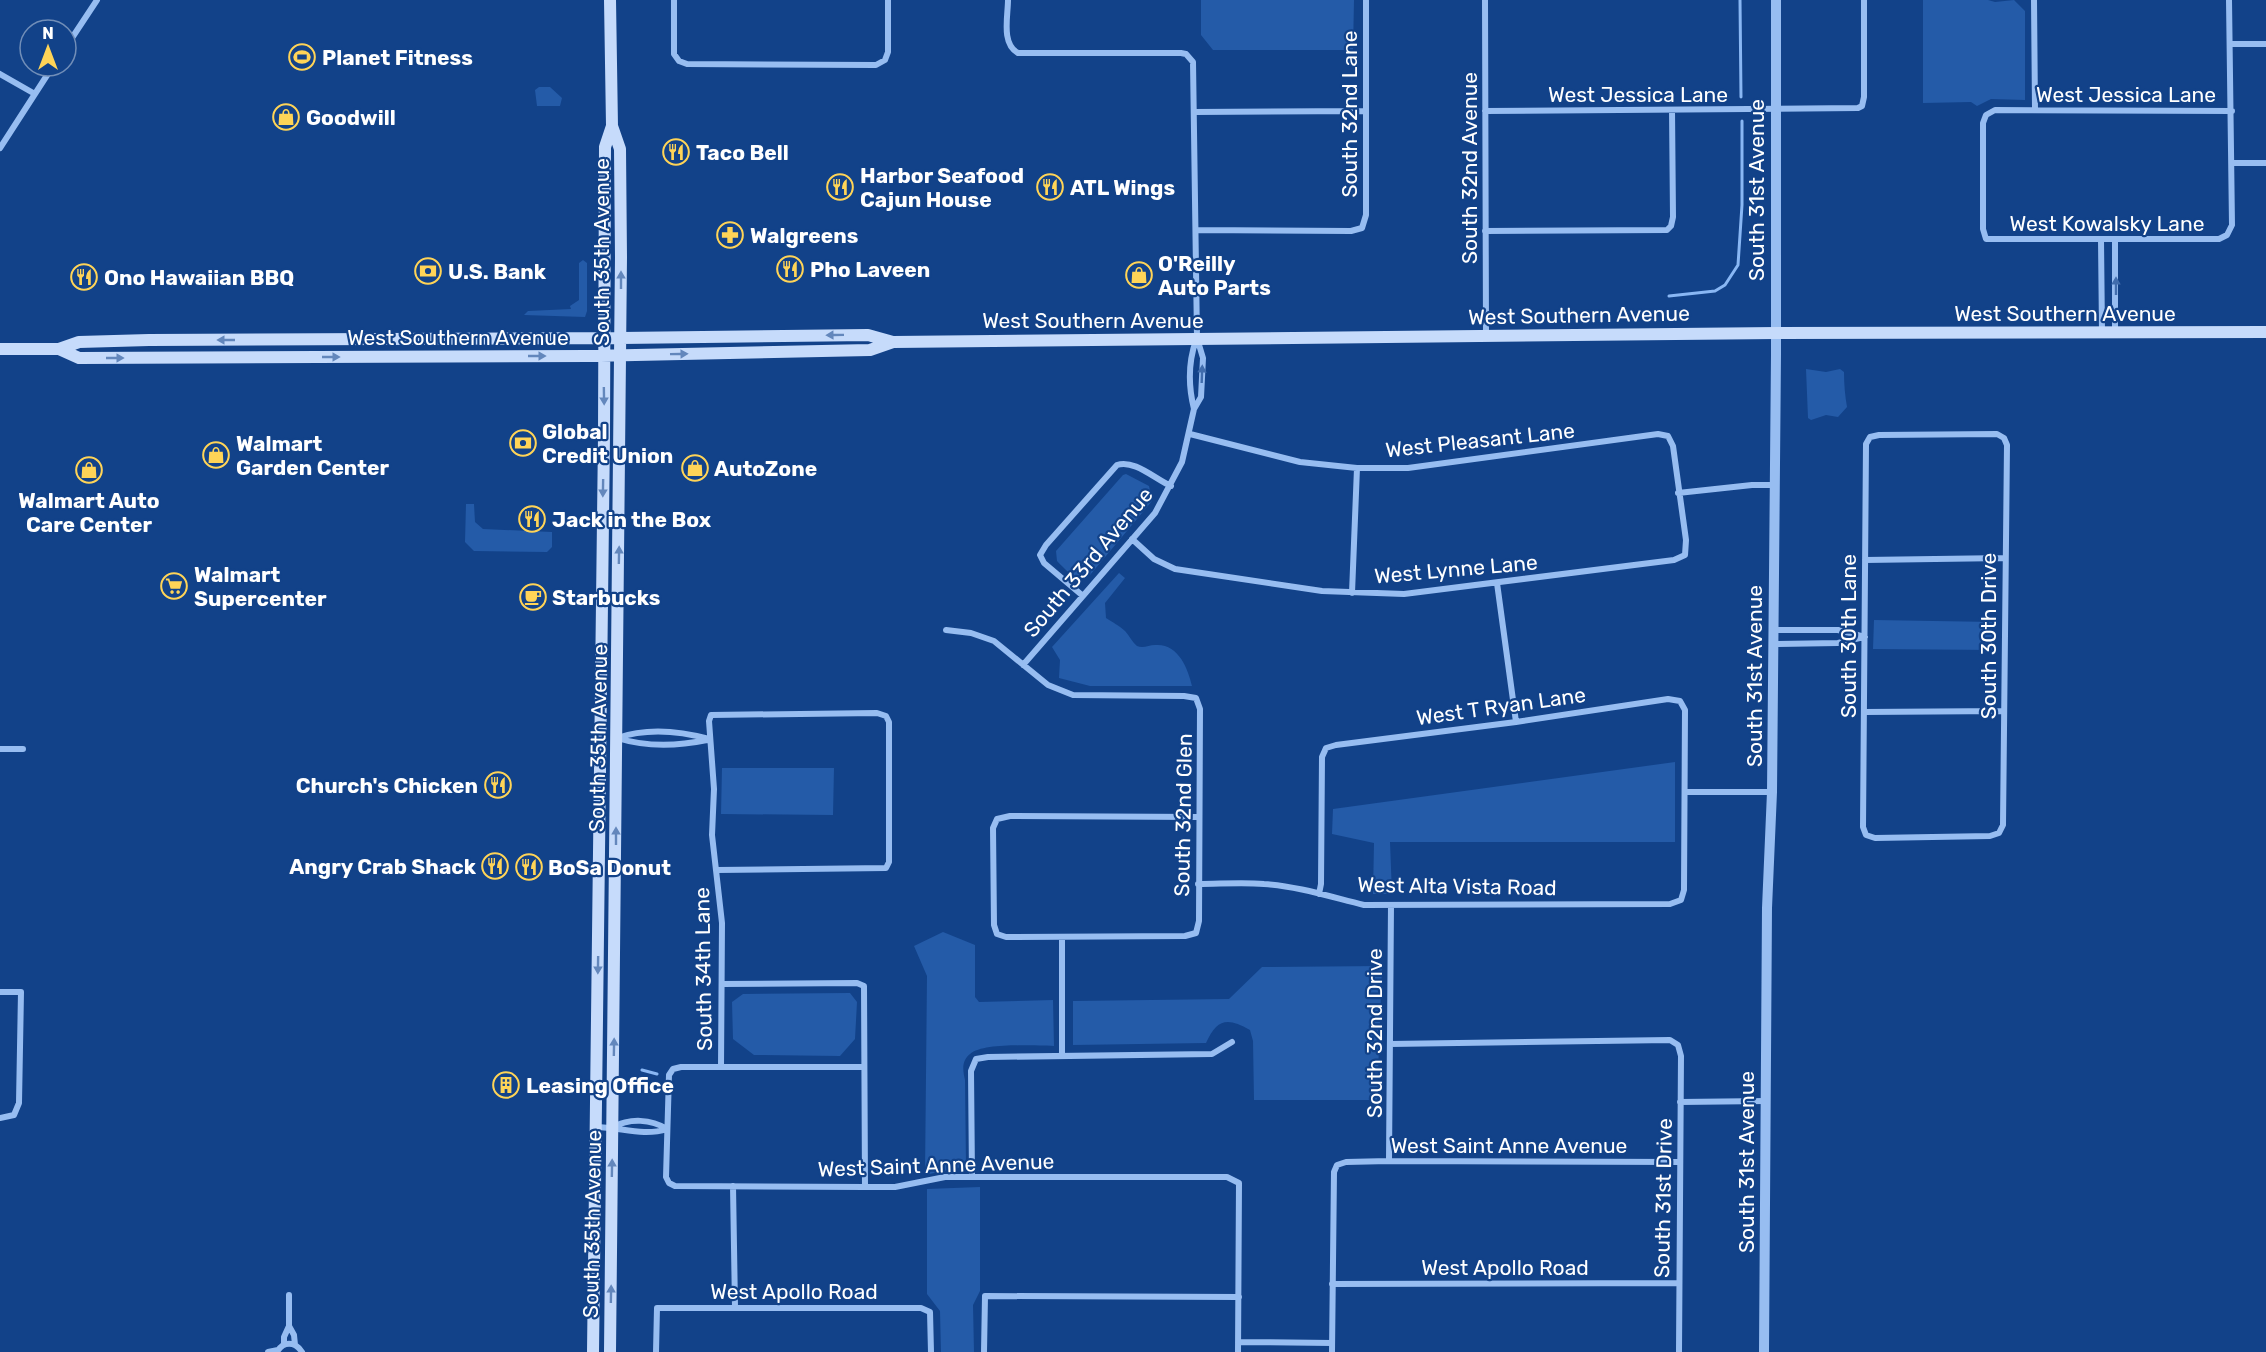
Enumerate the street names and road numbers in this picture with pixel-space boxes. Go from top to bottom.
street label: South 32nd Lane [1337,30,1362,198]
street label: South 32nd Avenue [1457,72,1482,264]
street label: West Jessica Lane [1548,82,1728,107]
street label: West Jessica Lane [2036,82,2216,107]
street label: South 31st Avenue [1744,99,1769,281]
street label: South 35th Avenue [589,158,614,346]
street label: West Kowalsky Lane [2010,211,2204,236]
street label: West Southern Avenue [1468,301,1690,329]
street label: West Southern Avenue [1954,301,2176,326]
street label: West Southern Avenue [982,308,1204,333]
street label: West Southern Avenue [347,325,569,350]
street label: West Pleasant Lane [1384,418,1576,462]
street label: South 33rd Avenue [1018,482,1158,642]
street label: West Lynne Lane [1373,549,1539,589]
street label: South 30th Drive [1976,553,2001,719]
street label: South 30th Lane [1836,554,1861,718]
street label: South 31st Avenue [1742,585,1767,767]
street label: South 35th Avenue [584,644,612,832]
street label: West T Ryan Lane [1415,682,1587,730]
street label: South 32nd Glen [1169,733,1197,897]
street label: West Alta Vista Road [1357,872,1557,900]
street label: South 34th Lane [689,887,717,1051]
street label: South 32nd Drive [1362,948,1387,1118]
street label: South 31st Avenue [1734,1071,1759,1253]
street label: South 31st Drive [1649,1118,1677,1278]
street label: South 35th Avenue [578,1130,606,1318]
street label: West Saint Anne Avenue [1391,1133,1627,1158]
street label: West Saint Anne Avenue [817,1148,1055,1182]
street label: West Apollo Road [1421,1255,1589,1280]
street label: West Apollo Road [710,1279,878,1304]

